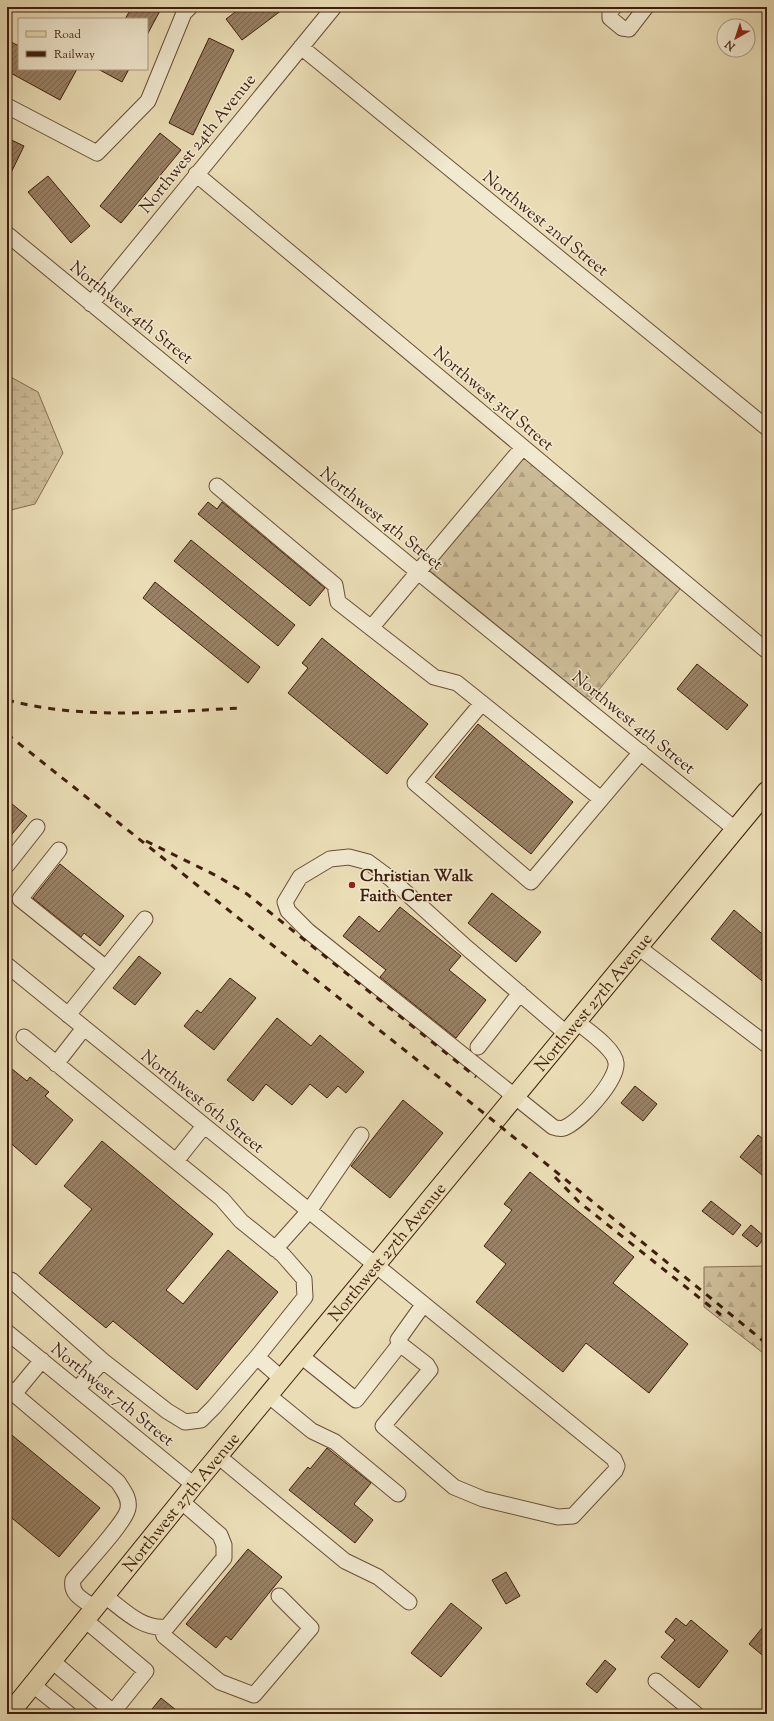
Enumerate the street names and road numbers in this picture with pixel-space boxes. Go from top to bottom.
street label: Northwest 24th Avenue [135,69,263,219]
street label: Northwest 2nd Street [477,166,613,283]
street label: Northwest 4th Street [64,256,198,371]
street label: Northwest 3rd Street [427,342,558,457]
street label: Northwest 4th Street [314,462,448,577]
street label: Northwest 4th Street [566,666,700,781]
street label: Northwest 27th Avenue [530,928,659,1078]
street label: Northwest 6th Street [135,1045,269,1160]
street label: Northwest 27th Avenue [324,1178,453,1328]
street label: Northwest 7th Street [45,1338,179,1453]
street label: Northwest 27th Avenue [118,1428,247,1578]

